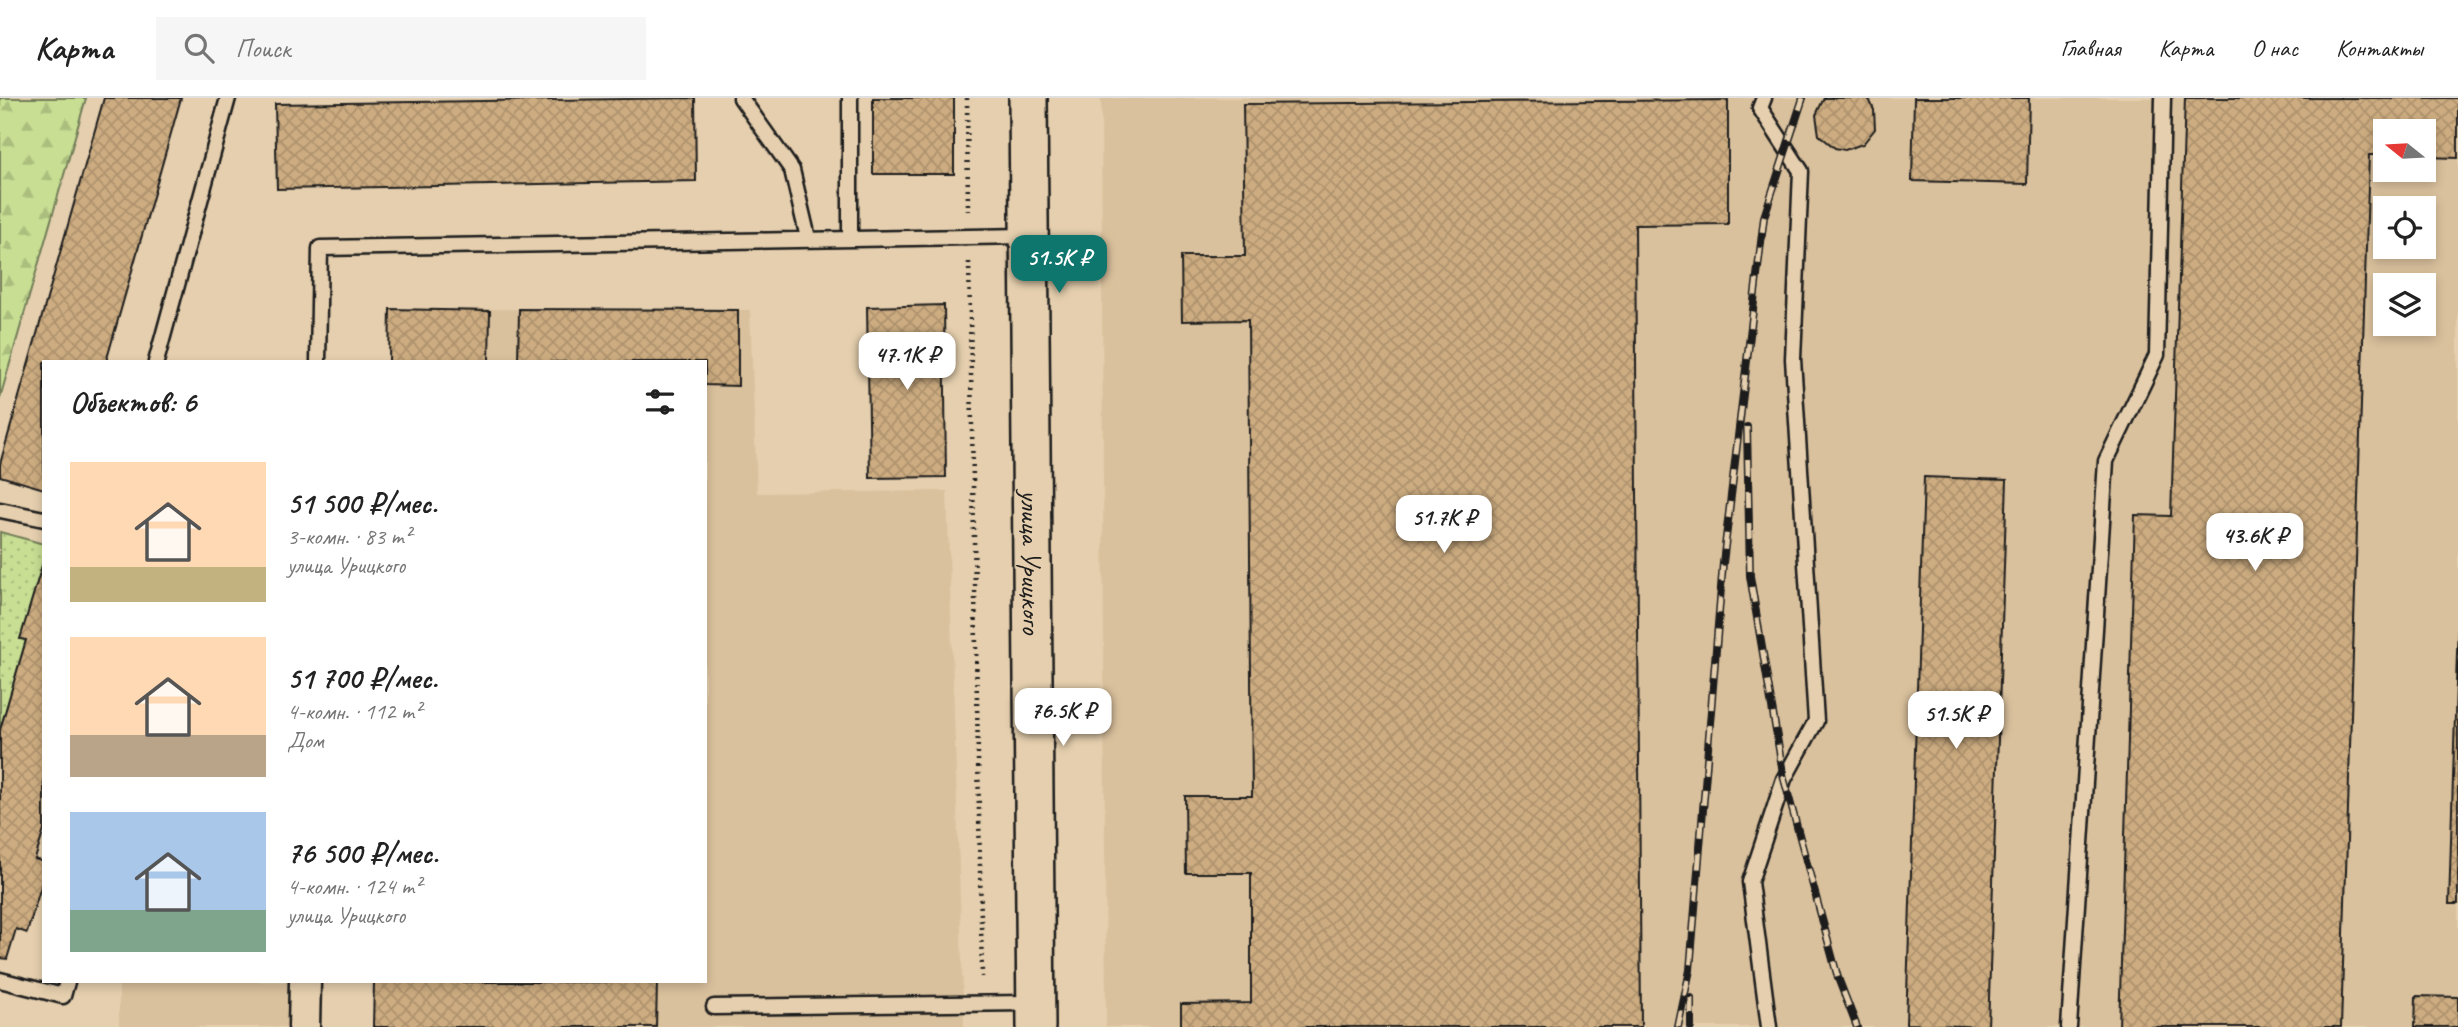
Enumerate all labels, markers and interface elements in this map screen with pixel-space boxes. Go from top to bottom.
search box [156,17,646,80]
text: Карта [35,27,114,69]
icon: search [180,29,218,67]
text: Поиск [236,32,290,65]
text: Главная [2060,33,2121,63]
text: Карта [2159,33,2213,63]
text: О нас [2251,33,2298,63]
text: Контакты [2336,33,2423,63]
north arrow [2373,119,2436,182]
map controls [2373,119,2436,336]
button: locate [2373,196,2436,259]
pin: 51.5K ₽ [994,236,1124,295]
text: 51.5K ₽ [1027,243,1091,272]
button: layers [2373,273,2436,336]
pin: 47.1K ₽ [842,332,972,392]
text: 47.1K ₽ [875,340,939,369]
text: Объектов: 6 [70,383,196,421]
icon: filters [641,383,679,421]
text: 51 500 ₽/мес. [287,484,437,522]
street label: улица Урицкого [1013,488,1050,636]
icon: home [126,490,210,574]
pin: 51.7K ₽ [1379,496,1509,555]
text: 51.7K ₽ [1412,503,1476,532]
pin: 43.6K ₽ [2190,514,2320,573]
text: 43.6K ₽ [2222,521,2288,550]
text: 3-комн. · 83 m² [287,522,411,551]
text: улица Урицкого [287,551,405,580]
text: 51 700 ₽/мес. [287,659,437,697]
icon: home [126,665,210,749]
pin: 76.5K ₽ [998,688,1128,748]
pin: 51.5K ₽ [1891,692,2021,751]
text: 76.5K ₽ [1031,696,1095,725]
text: 4-комн. · 112 m² [287,697,421,726]
text: 51.5K ₽ [1924,699,1988,728]
text: Дом [287,726,324,755]
text: 76 500 ₽/мес. [287,834,438,872]
icon: home [126,840,210,924]
text: 4-комн. · 124 m² [287,872,421,901]
text: улица Урицкого [287,901,405,930]

